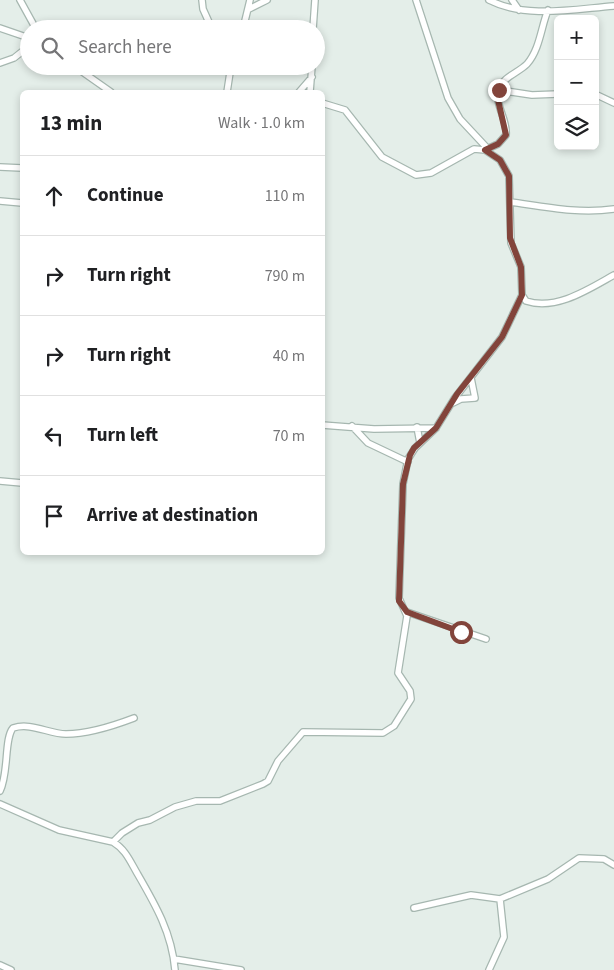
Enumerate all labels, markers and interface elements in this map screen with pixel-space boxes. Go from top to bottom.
map controls [554,15,599,150]
button: + [554,15,599,60]
search box [20,20,325,75]
icon: search [38,34,66,62]
text: Search here [78,34,172,61]
button: − [554,60,599,105]
route end [488,79,511,102]
button: layers [554,105,599,150]
text: 13 min [40,108,102,138]
text: Walk · 1.0 km [218,112,305,134]
icon: ahead [40,182,68,210]
text: Continue [87,182,164,209]
text: 110 m [265,185,305,207]
icon: right [40,262,68,290]
text: Turn right [87,262,171,289]
text: 790 m [265,265,305,287]
icon: right [40,342,68,370]
text: Turn right [87,342,171,369]
text: 40 m [273,345,305,367]
icon: left [40,422,68,450]
text: Turn left [87,422,158,449]
text: 70 m [273,425,305,447]
icon: arrive [40,502,68,530]
text: Arrive at destination [87,502,258,529]
route start [450,621,473,644]

